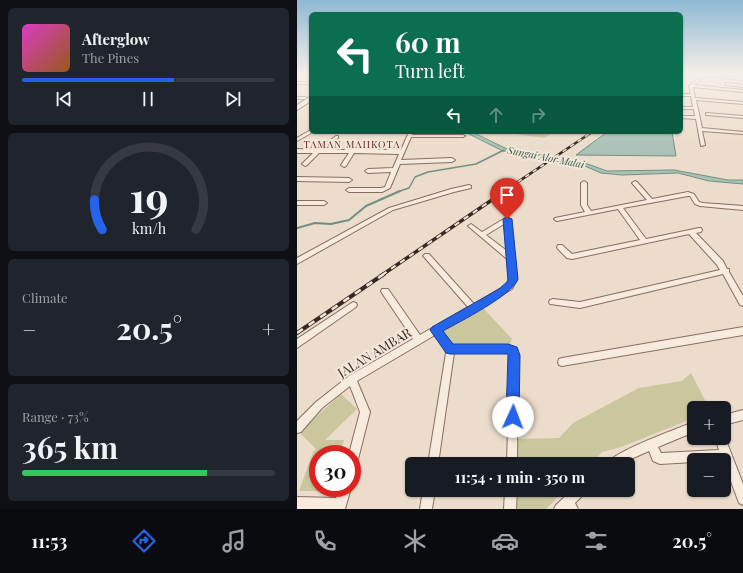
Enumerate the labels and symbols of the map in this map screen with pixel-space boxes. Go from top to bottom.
district label: TAMAN MAHKOTA [303,137,401,151]
water label: Sungai Alor Malai [506,143,586,171]
pin [490,178,524,219]
street label: JALAN AMBAR [333,323,415,381]
position arrow [492,396,534,438]
speed limit sign: 30 [309,445,361,497]

